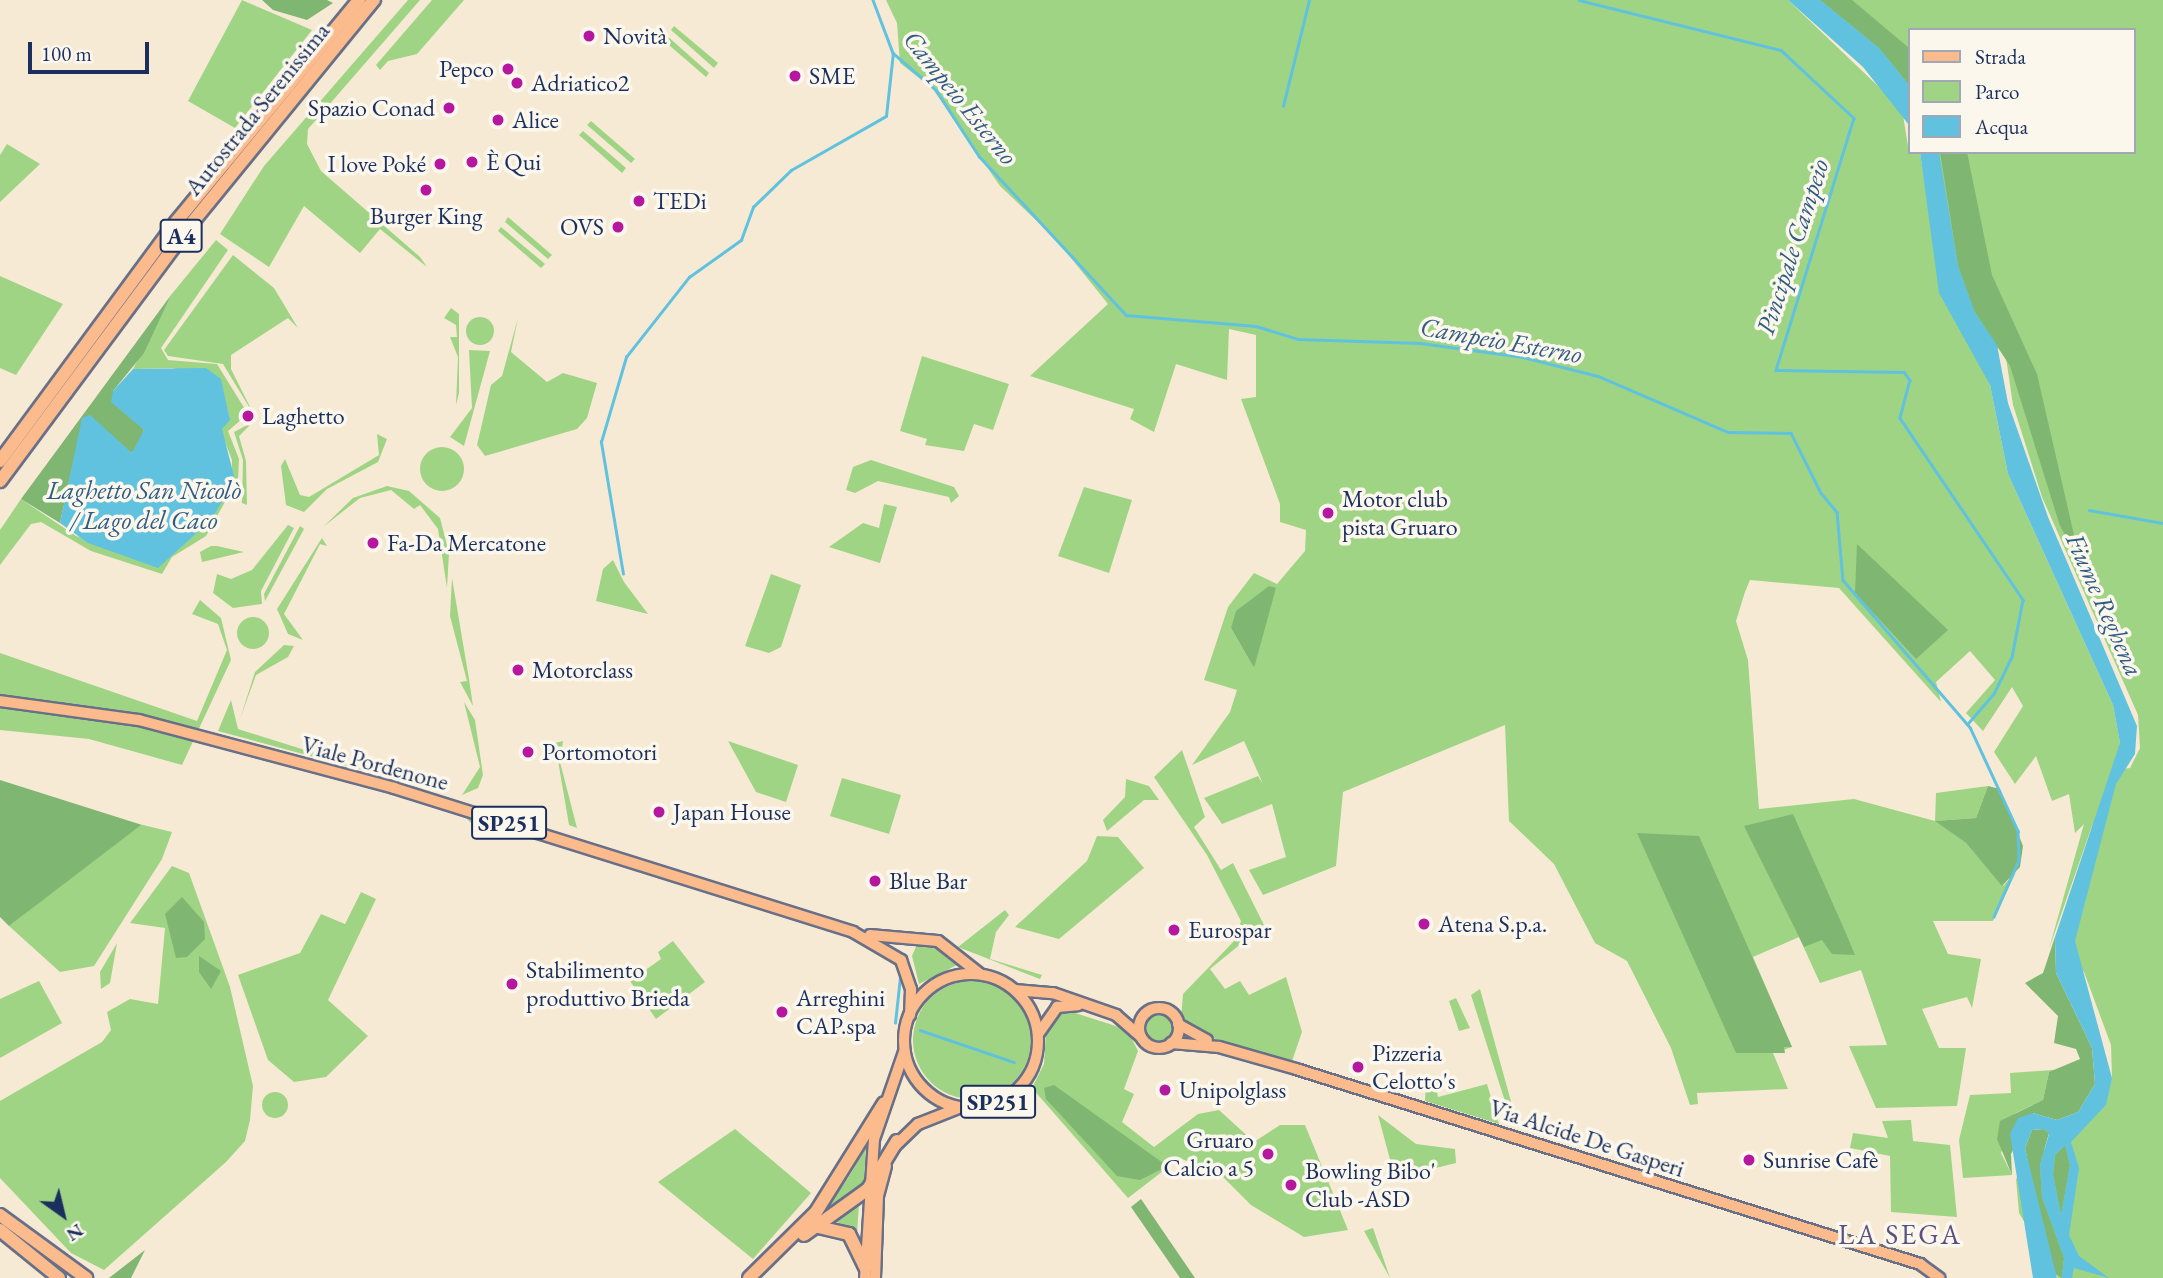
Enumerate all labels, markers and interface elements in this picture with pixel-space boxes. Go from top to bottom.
street label: Autostrada Serenissima [178,17,336,201]
place label: Novità [603,22,667,50]
water label: Campeio Esterno [896,25,1024,171]
scale bar [32,28,152,72]
marker: Novità [581,28,597,44]
legend [1908,28,2135,154]
text: 100 m [41,40,92,67]
text: Strada [1975,43,2026,70]
place label: Pepco [439,55,494,83]
marker: Pepco [500,61,516,77]
place label: SME [809,62,855,90]
marker: SME [787,68,803,84]
place label: Adriatico2 [531,69,629,97]
marker: Adriatico2 [509,75,525,91]
text: Parco [1975,78,2019,105]
place label: Spazio Conad [308,94,435,122]
marker: Spazio Conad [441,100,457,116]
place label: Alice [512,106,559,134]
marker: Alice [490,112,506,128]
text: Acqua [1975,113,2028,140]
place label: È Qui [486,148,541,176]
place label: I love Poké [328,150,426,178]
marker: È Qui [464,154,480,170]
water label: Pincipale Campeio [1750,155,1836,339]
marker: I love Poké [432,156,448,172]
marker: Burger King [418,182,434,198]
place label: TEDi [653,187,707,215]
marker: TEDi [631,193,647,209]
place label: Burger King [370,202,482,230]
place label: OVS [560,213,604,241]
road number: A4 [158,216,204,256]
marker: OVS [610,219,626,235]
water label: Campeio Esterno [1418,311,1584,371]
place label: Laghetto [262,402,345,430]
marker: Laghetto [240,408,256,424]
water label: Laghetto San Nicolò / Lago del Caco [47,475,241,536]
place label: Motor club pista Gruaro [1342,485,1458,541]
marker: Motor club pista Gruaro [1320,505,1336,521]
place label: Fa-Da Mercatone [387,529,546,557]
water label: Fiume Reghena [2059,529,2149,681]
marker: Fa-Da Mercatone [365,535,381,551]
place label: Motorclass [532,656,633,684]
marker: Motorclass [510,662,526,678]
street label: Viale Pordenone [298,730,452,796]
place label: Portomotori [542,738,657,766]
marker: Portomotori [520,744,536,760]
place label: Japan House [673,798,791,826]
road number: SP251 [470,804,548,842]
marker: Japan House [651,804,667,820]
place label: Blue Bar [889,867,967,895]
marker: Blue Bar [867,873,883,889]
place label: Atena S.p.a. [1438,910,1547,938]
place label: Eurospar [1188,916,1271,944]
marker: Atena S.p.a. [1416,916,1432,932]
marker: Eurospar [1166,922,1182,938]
place label: Stabilimento produttivo Brieda [526,956,690,1012]
marker: Stabilimento produttivo Brieda [504,976,520,992]
place label: Arreghini CAP.spa [796,984,885,1040]
marker: Arreghini CAP.spa [774,1004,790,1020]
place label: Pizzeria Celotto's [1372,1039,1456,1095]
marker: Pizzeria Celotto's [1350,1059,1366,1075]
place label: Unipolglass [1179,1076,1286,1104]
road number: SP251 [960,1082,1036,1121]
marker: Unipolglass [1157,1082,1173,1098]
street label: Via Alcide De Gasperi [1486,1093,1688,1183]
place label: Gruaro Calcio a 5 [1163,1126,1254,1182]
marker: Gruaro Calcio a 5 [1260,1146,1276,1162]
place label: Sunrise Cafè [1763,1146,1878,1174]
marker: Sunrise Cafè [1741,1152,1757,1168]
place label: Bowling Bibo' Club -ASD [1305,1157,1436,1213]
marker: Bowling Bibo' Club -ASD [1283,1177,1299,1193]
north arrow [28,1180,98,1250]
district label: LA SEGA [1839,1217,1961,1251]
text: N [62,1218,88,1247]

